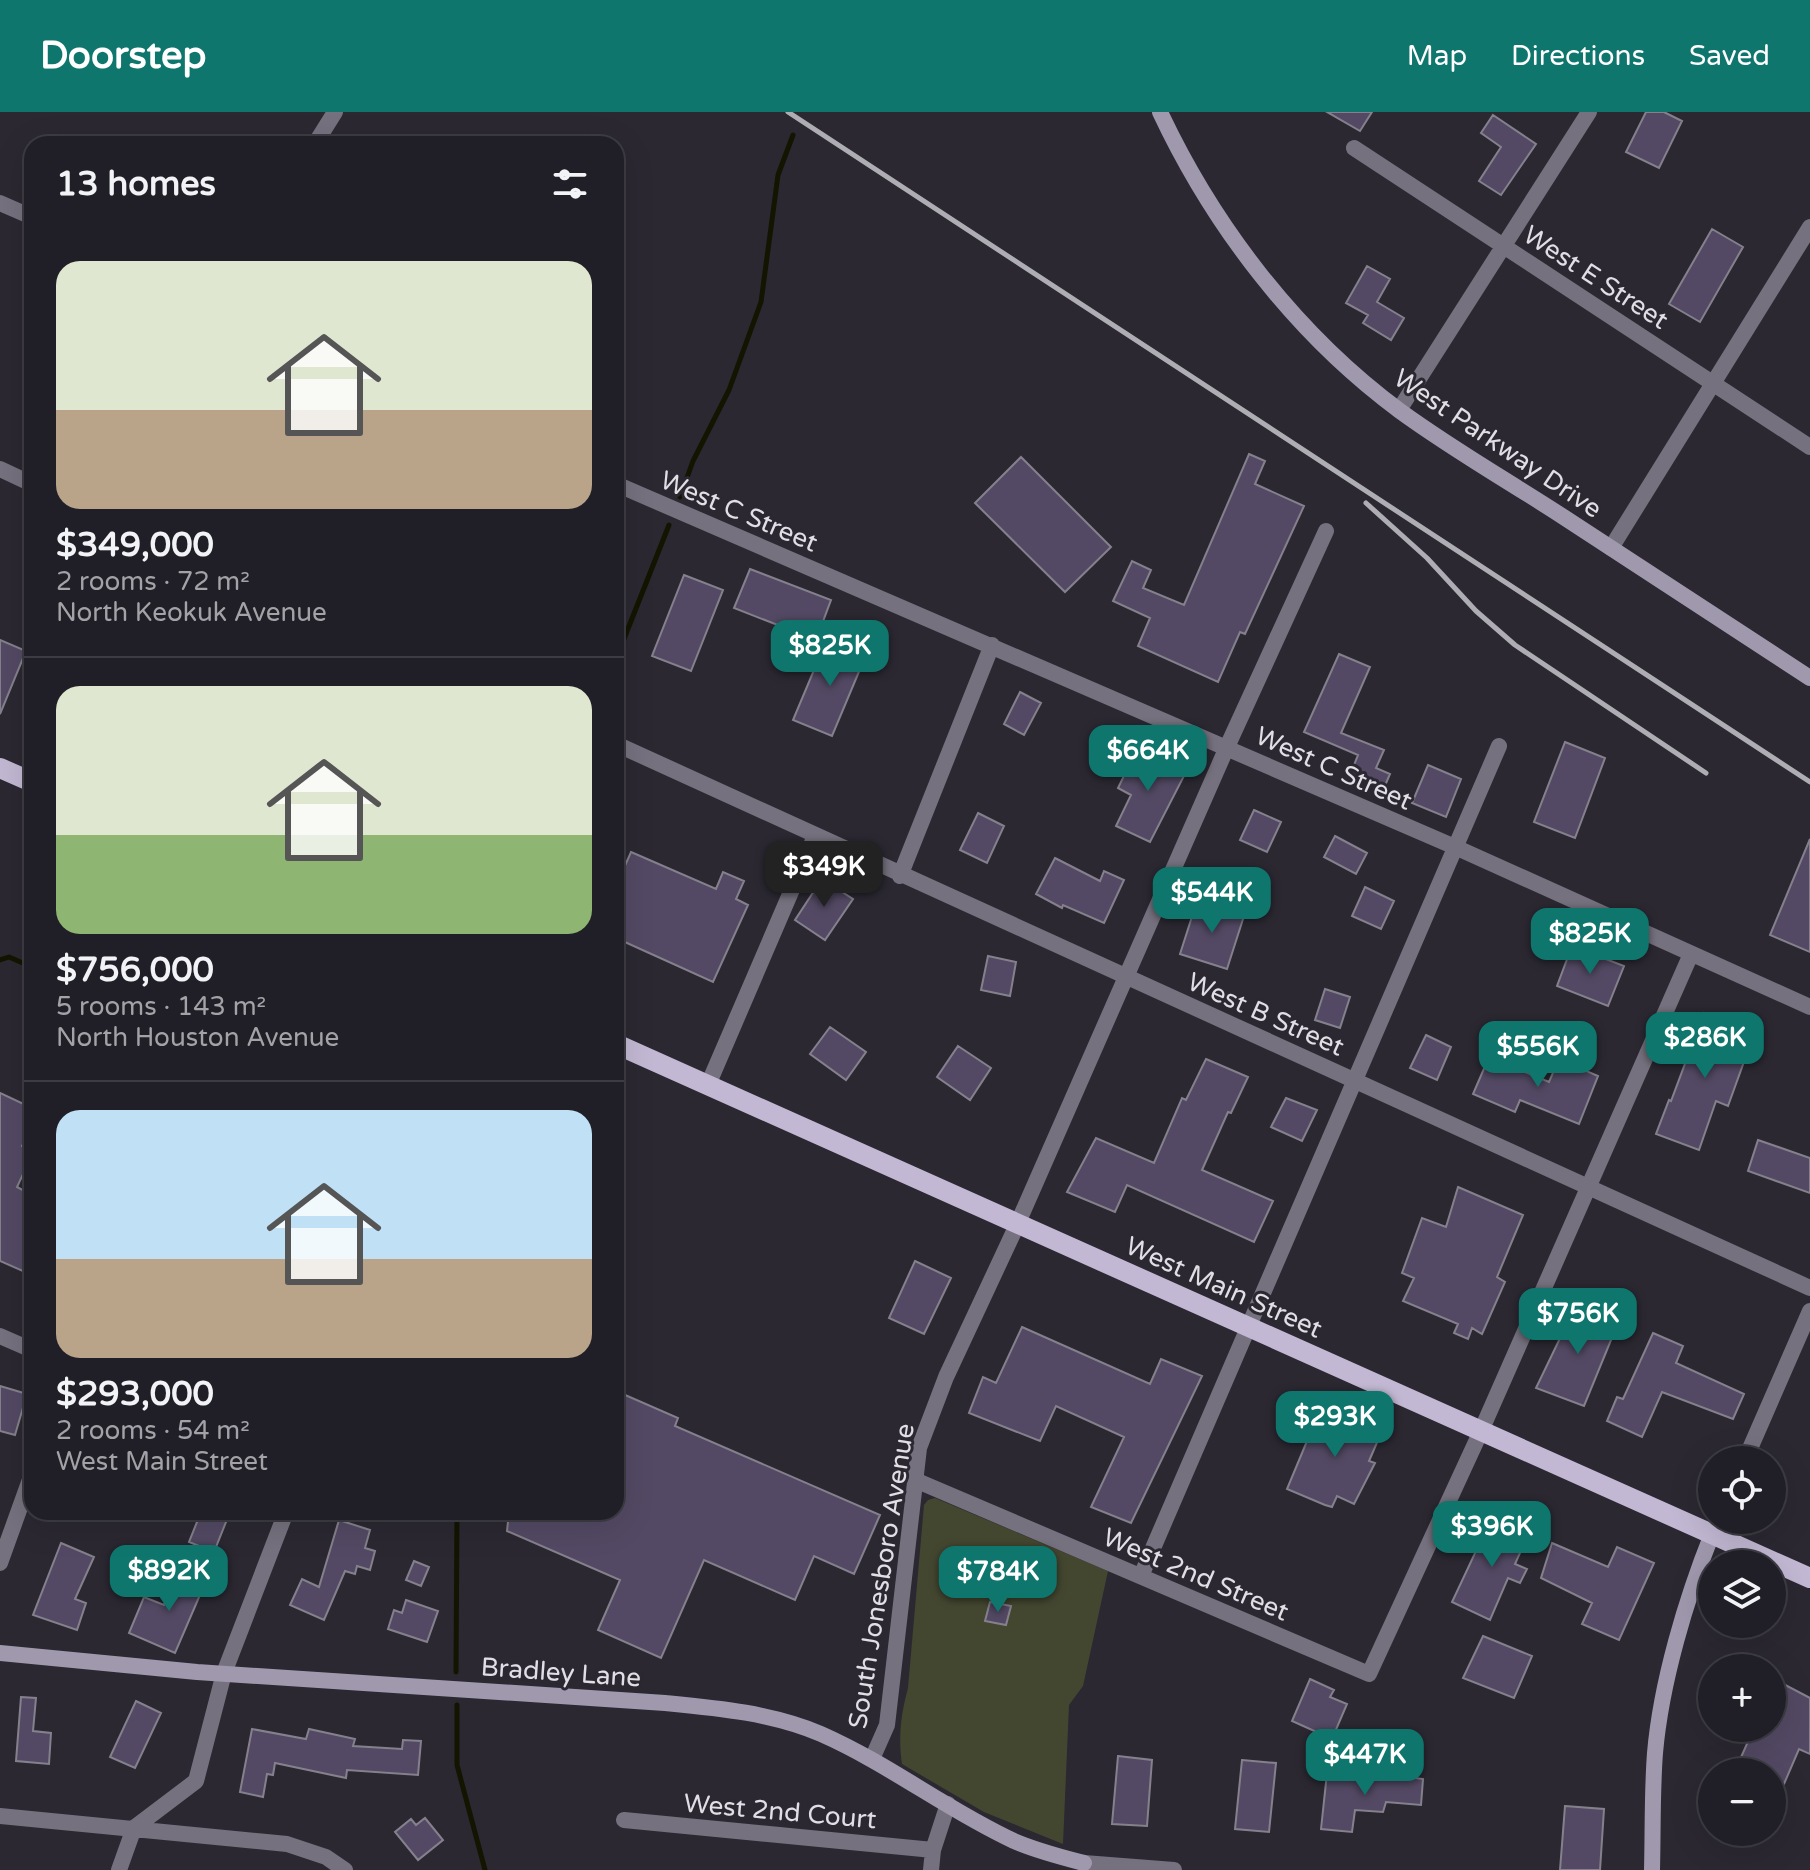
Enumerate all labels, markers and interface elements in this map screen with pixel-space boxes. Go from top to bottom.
text: Doorstep [40,33,206,79]
text: Map [1407,39,1467,73]
text: Directions [1511,39,1645,73]
text: Saved [1689,39,1770,73]
icon: filters [548,162,592,206]
text: 13 homes [56,164,216,205]
street label: West E Street [1517,219,1674,336]
icon: home [252,313,396,457]
street label: West Parkway Drive [1388,362,1608,524]
street label: West C Street [655,464,822,559]
text: $349,000 [56,525,214,566]
text: 2 rooms · 72 m² [56,566,250,597]
text: North Keokuk Avenue [56,597,327,628]
pin: $825K [774,620,886,688]
text: $825K [789,630,871,661]
street label: West C Street [1251,720,1417,817]
pin: $664K [1092,725,1204,793]
text: $664K [1107,735,1189,766]
icon: home [252,738,396,882]
pin: $349K [768,841,880,909]
text: $349K [783,851,865,882]
pin: $544K [1156,867,1268,935]
text: $544K [1171,877,1253,908]
pin: $825K [1534,908,1646,976]
text: $825K [1549,918,1631,949]
text: $756,000 [56,950,214,991]
street label: West B Street [1183,966,1349,1063]
text: 5 rooms · 143 m² [56,991,266,1022]
pin: $286K [1649,1012,1761,1080]
pin: $556K [1482,1021,1594,1089]
text: North Houston Avenue [56,1022,339,1053]
text: $286K [1664,1022,1746,1053]
text: $556K [1497,1031,1579,1062]
icon: home [252,1162,396,1306]
street label: West Main Street [1121,1230,1327,1345]
pin: $756K [1522,1288,1634,1356]
text: $756K [1537,1298,1619,1329]
text: $293,000 [56,1374,214,1415]
pin: $293K [1279,1391,1391,1459]
text: $293K [1294,1401,1376,1432]
text: 2 rooms · 54 m² [56,1415,250,1446]
street label: South Jonesboro Avenue [842,1421,921,1731]
text: West Main Street [56,1446,268,1477]
map controls [1698,1446,1786,1846]
button: locate [1698,1446,1786,1534]
pin: $396K [1436,1501,1548,1569]
text: $396K [1451,1511,1533,1542]
street label: West 2nd Street [1098,1521,1293,1628]
pin: $892K [113,1545,225,1613]
pin: $784K [942,1546,1054,1614]
button: layers [1698,1550,1786,1638]
text: $892K [128,1555,210,1586]
text: $784K [957,1556,1039,1587]
street label: Bradley Lane [480,1651,642,1694]
button: + [1698,1654,1786,1742]
pin: $447K [1309,1729,1421,1797]
text: $447K [1324,1739,1406,1770]
button: − [1698,1758,1786,1846]
street label: West 2nd Court [682,1788,878,1835]

